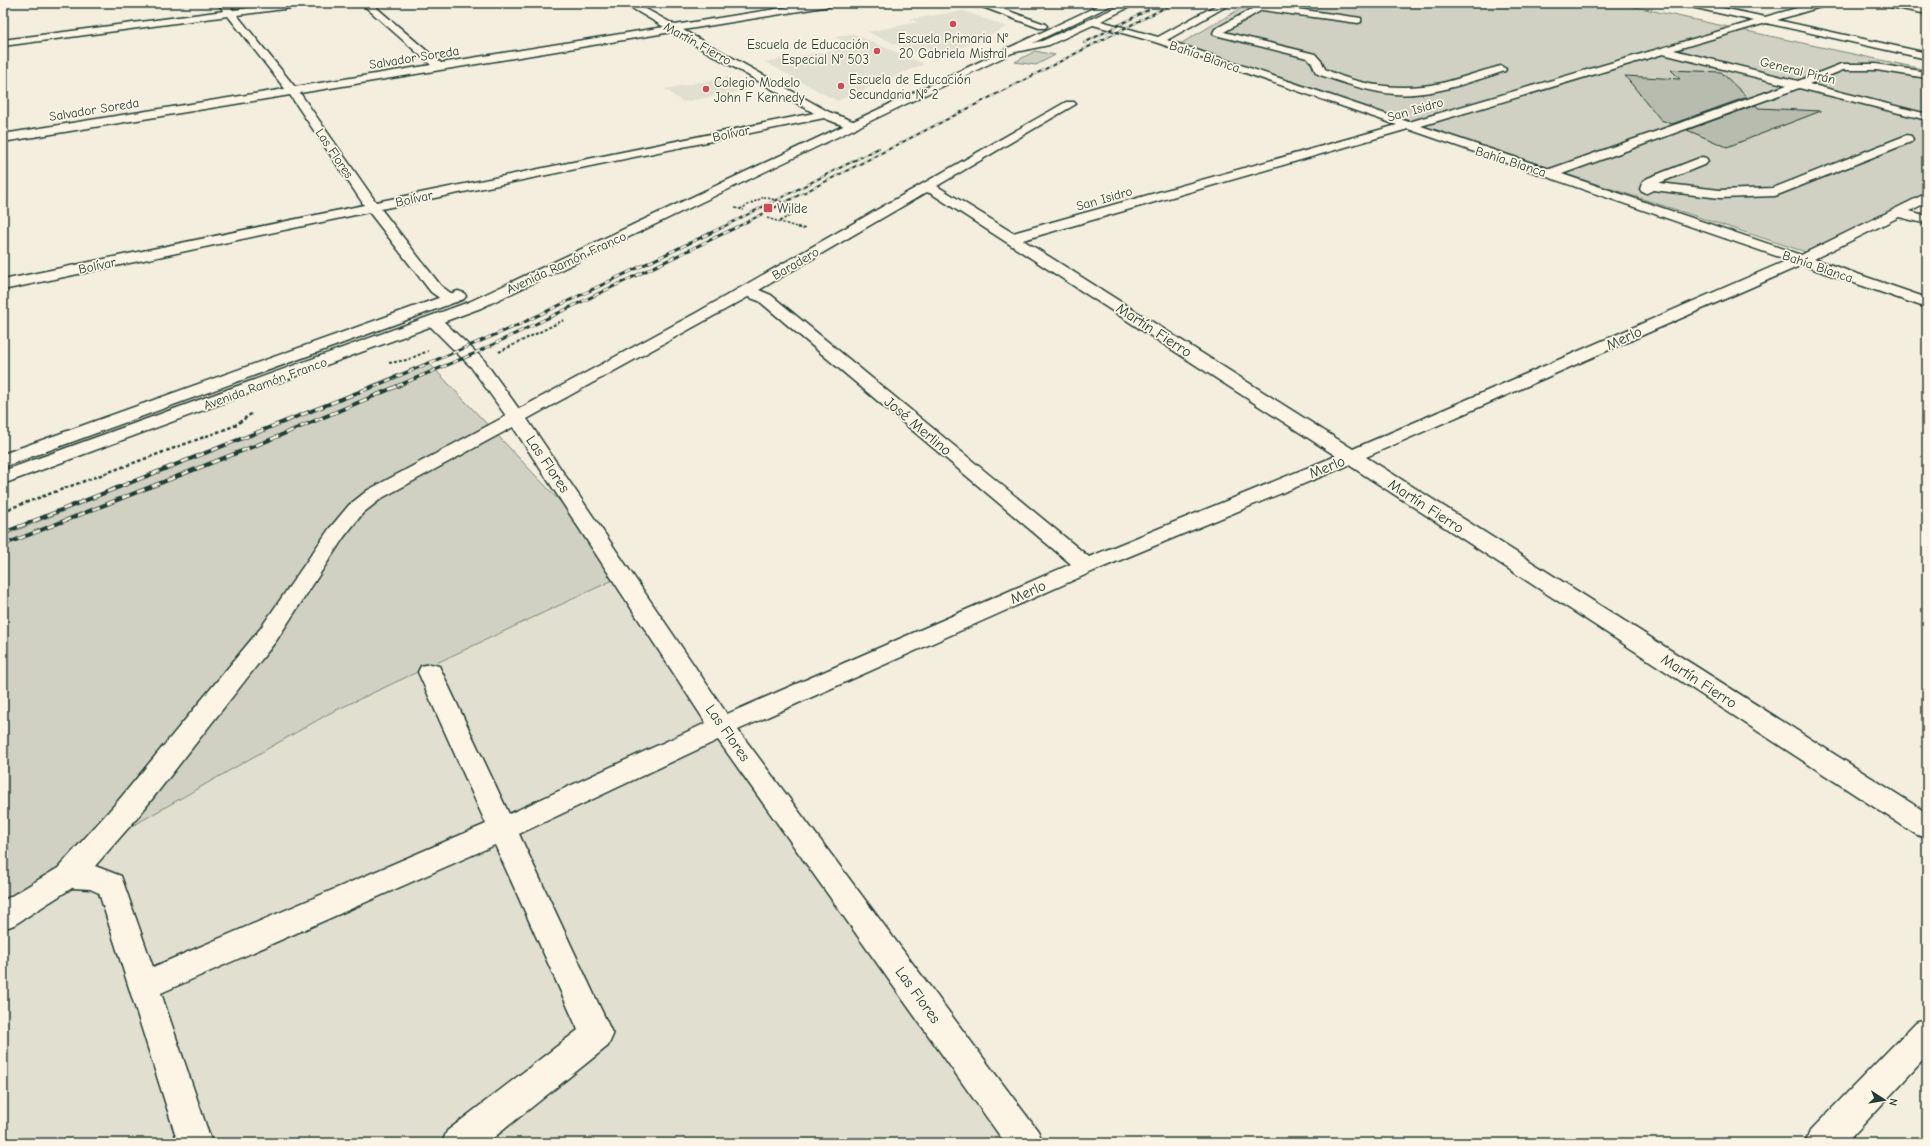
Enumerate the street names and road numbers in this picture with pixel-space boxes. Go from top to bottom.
street label: Martín Fierro [661,19,734,68]
street label: Bahía Blanca [1168,37,1242,76]
street label: Salvador Soreda [368,43,460,72]
street label: General Pirán [1759,54,1837,87]
street label: San Isidro [1385,94,1445,125]
street label: Salvador Soreda [48,95,140,124]
street label: Bolívar [711,122,752,145]
street label: Las Flores [312,126,357,181]
street label: Bahía Blanca [1474,143,1548,180]
street label: San Isidro [1074,183,1134,214]
street label: Bolívar [394,187,435,210]
street label: Avenida Ramón Franco [504,228,629,297]
street label: Baradero [769,244,821,283]
street label: Bahía Blanca [1781,247,1855,286]
street label: Bolívar [77,254,118,277]
street label: Martín Fierro [1113,299,1195,361]
street label: Merlo [1603,322,1645,354]
street label: Avenida Ramón Franco [201,354,329,413]
street label: José Merlino [881,393,955,459]
street label: Las Flores [522,432,574,496]
street label: Merlo [1306,452,1348,482]
street label: Martín Fierro [1385,475,1467,537]
street label: Merlo [1007,576,1049,608]
street label: Martín Fierro [1658,650,1740,712]
street label: Las Flores [702,701,754,765]
street label: Las Flores [891,963,945,1027]

